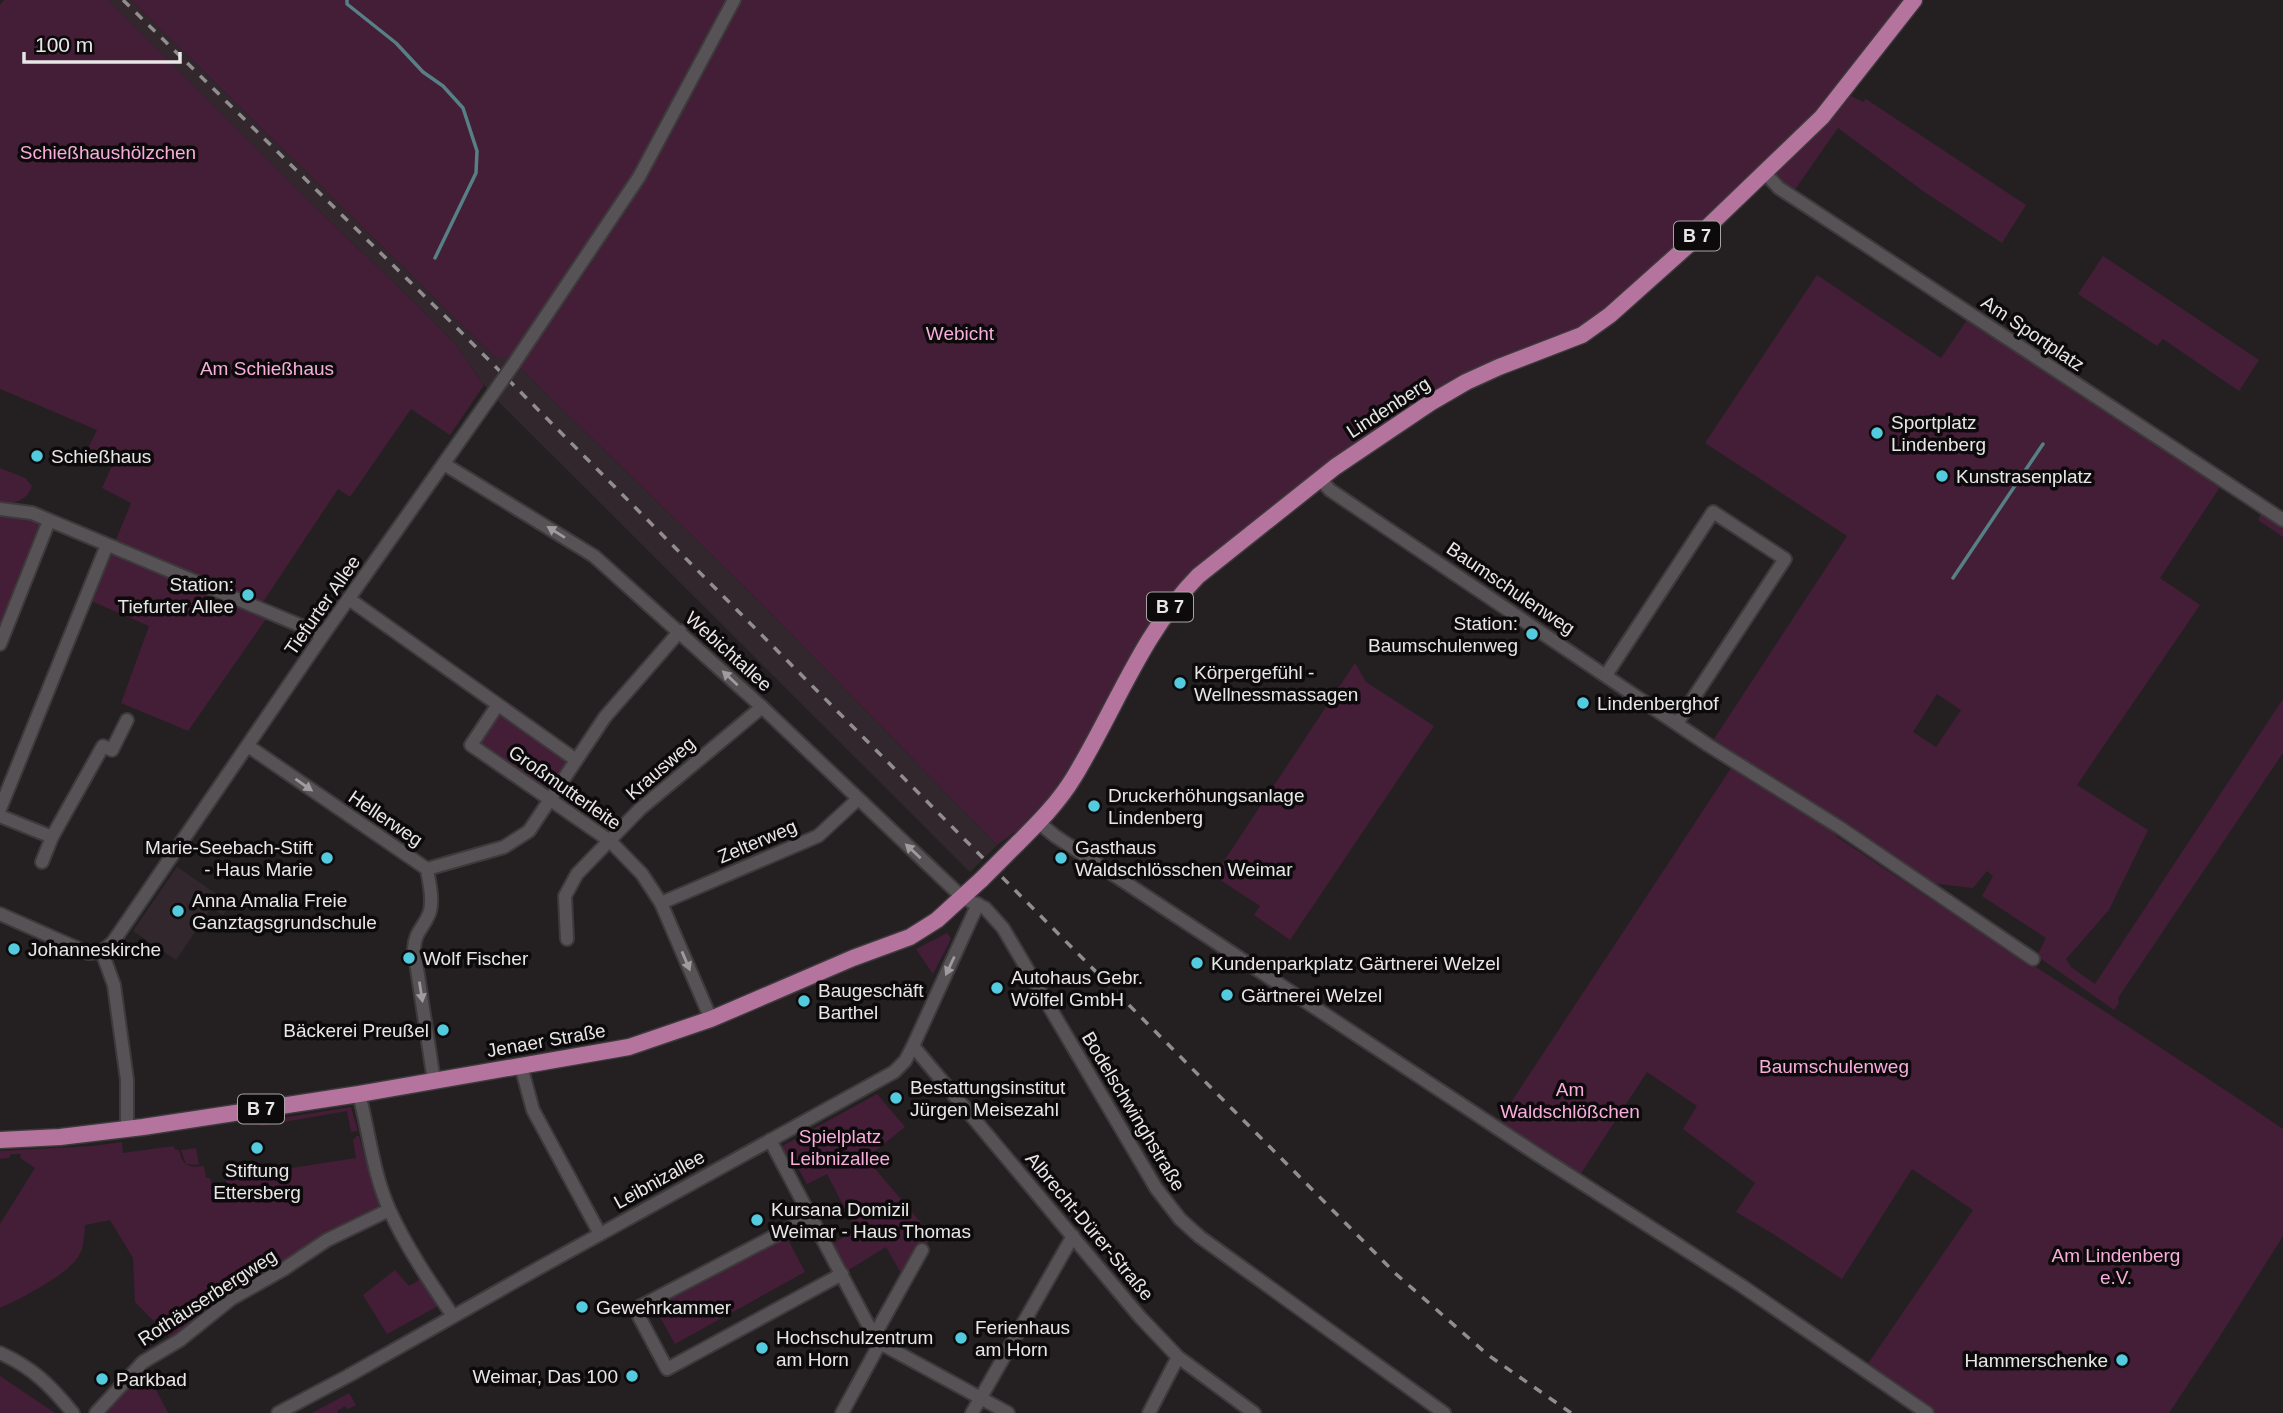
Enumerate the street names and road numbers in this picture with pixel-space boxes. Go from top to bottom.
road number: B 7 [1674,222,1720,250]
street label: Am Sportplatz [1977,291,2088,375]
street label: Lindenberg [1343,373,1434,442]
street label: Baumschulenweg [1443,538,1579,639]
street label: Tiefurter Allee [280,552,364,659]
road number: B 7 [1147,592,1193,622]
street label: Webichtallee [681,607,776,695]
street label: Krausweg [622,733,699,804]
street label: Großmutterleite [505,741,625,834]
street label: Hellerweg [345,786,427,851]
street label: Zelterweg [715,815,800,867]
street label: Jenaer Straße [485,1020,607,1061]
street label: Bodelschwinghstraße [1078,1028,1189,1195]
road number: B 7 [238,1094,284,1124]
street label: Leibnizallee [610,1146,708,1213]
street label: Albrecht-Dürer-Straße [1022,1148,1158,1305]
street label: Rothäuserbergweg [134,1245,280,1350]

